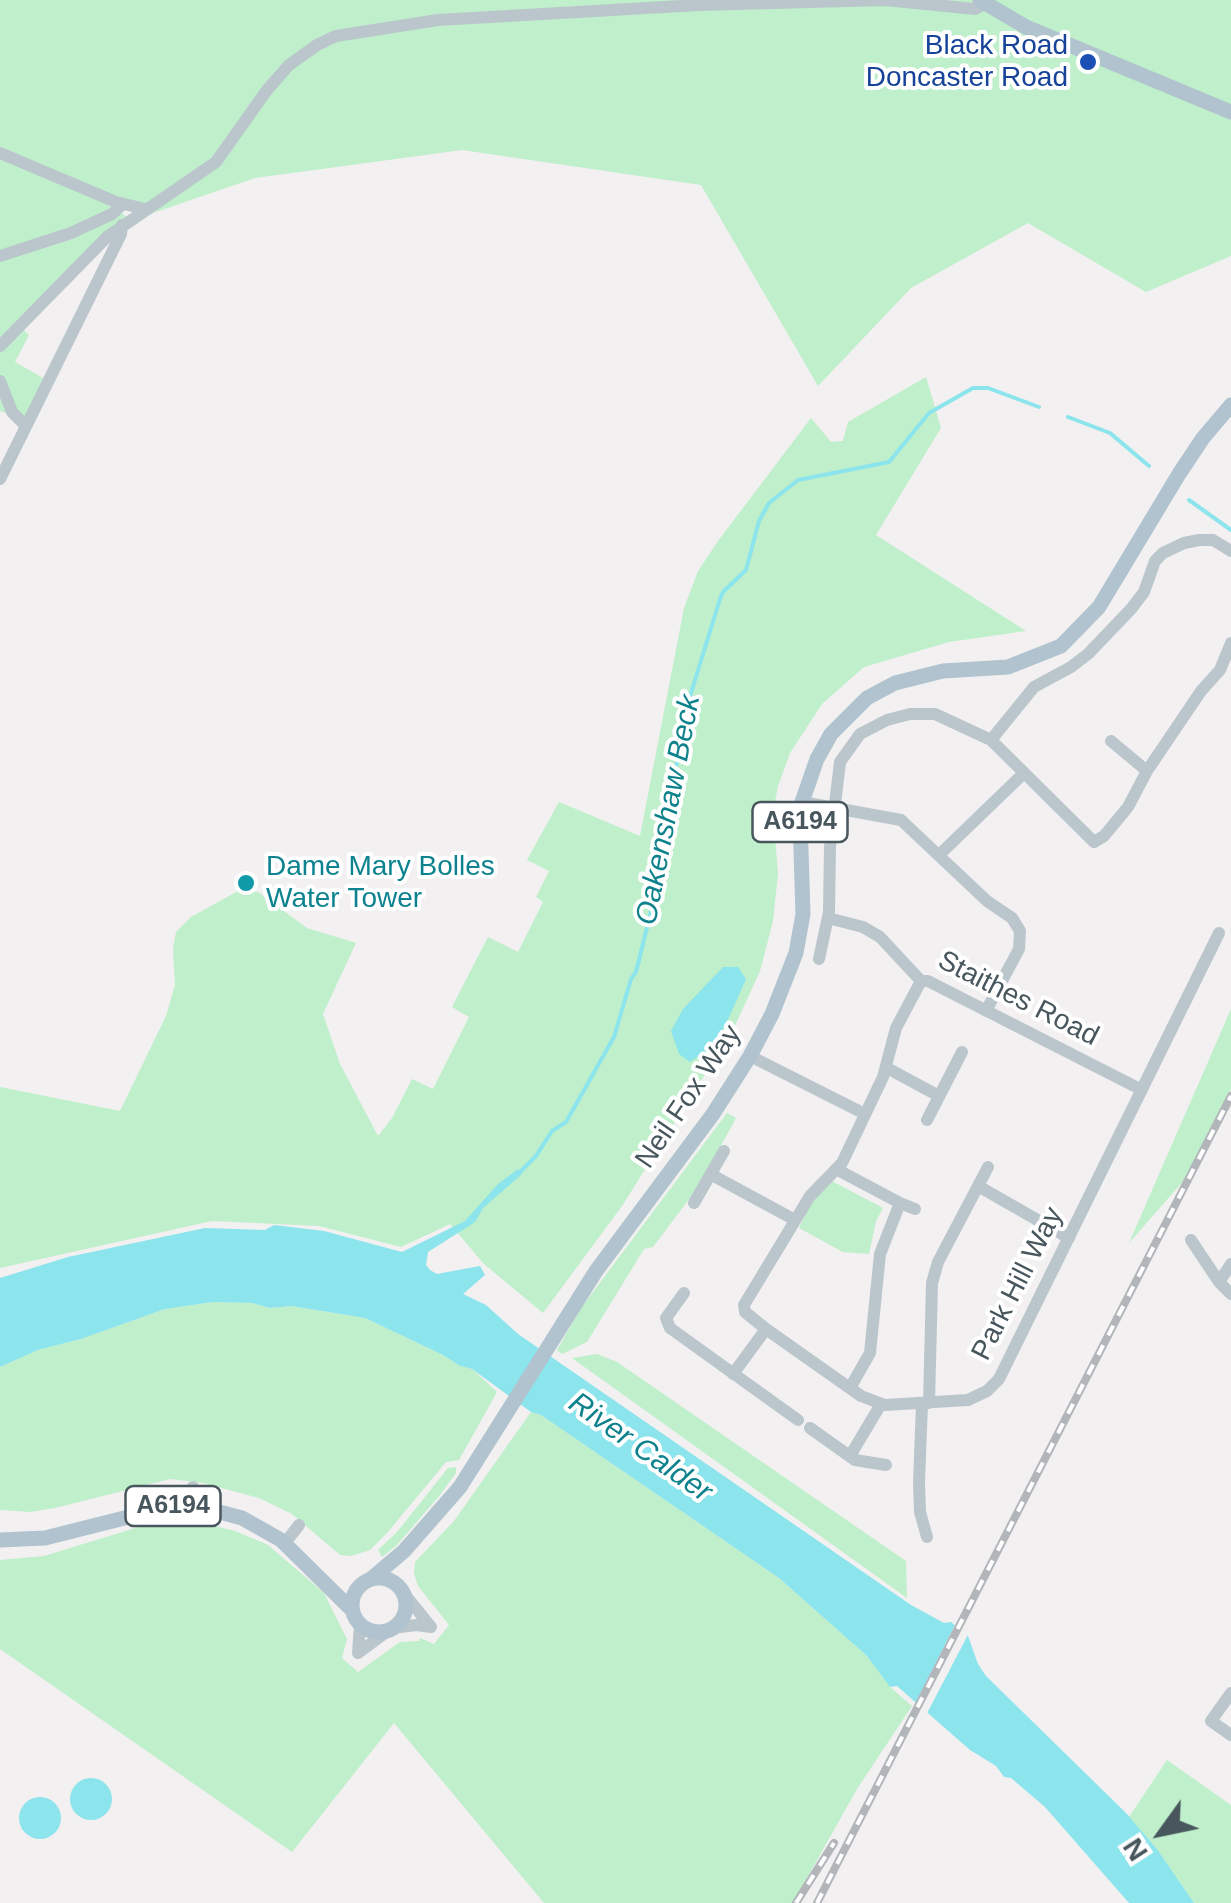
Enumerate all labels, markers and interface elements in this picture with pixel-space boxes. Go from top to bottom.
place label: Black Road Doncaster Road [866,29,1068,95]
marker: Black Road Doncaster Road [1077,51,1099,73]
water label: Oakenshaw Beck [629,692,709,928]
road number: A6194 [752,802,848,842]
place label: Dame Mary Bolles Water Tower [266,850,495,916]
marker: Dame Mary Bolles Water Tower [235,872,257,894]
street label: Staithes Road [932,944,1104,1054]
street label: Neil Fox Way [629,1019,749,1175]
street label: Park Hill Way [965,1202,1071,1366]
water label: River Calder [561,1385,719,1511]
road number: A6194 [126,1486,220,1526]
north arrow [1111,1783,1211,1883]
text: N [1117,1833,1154,1867]

